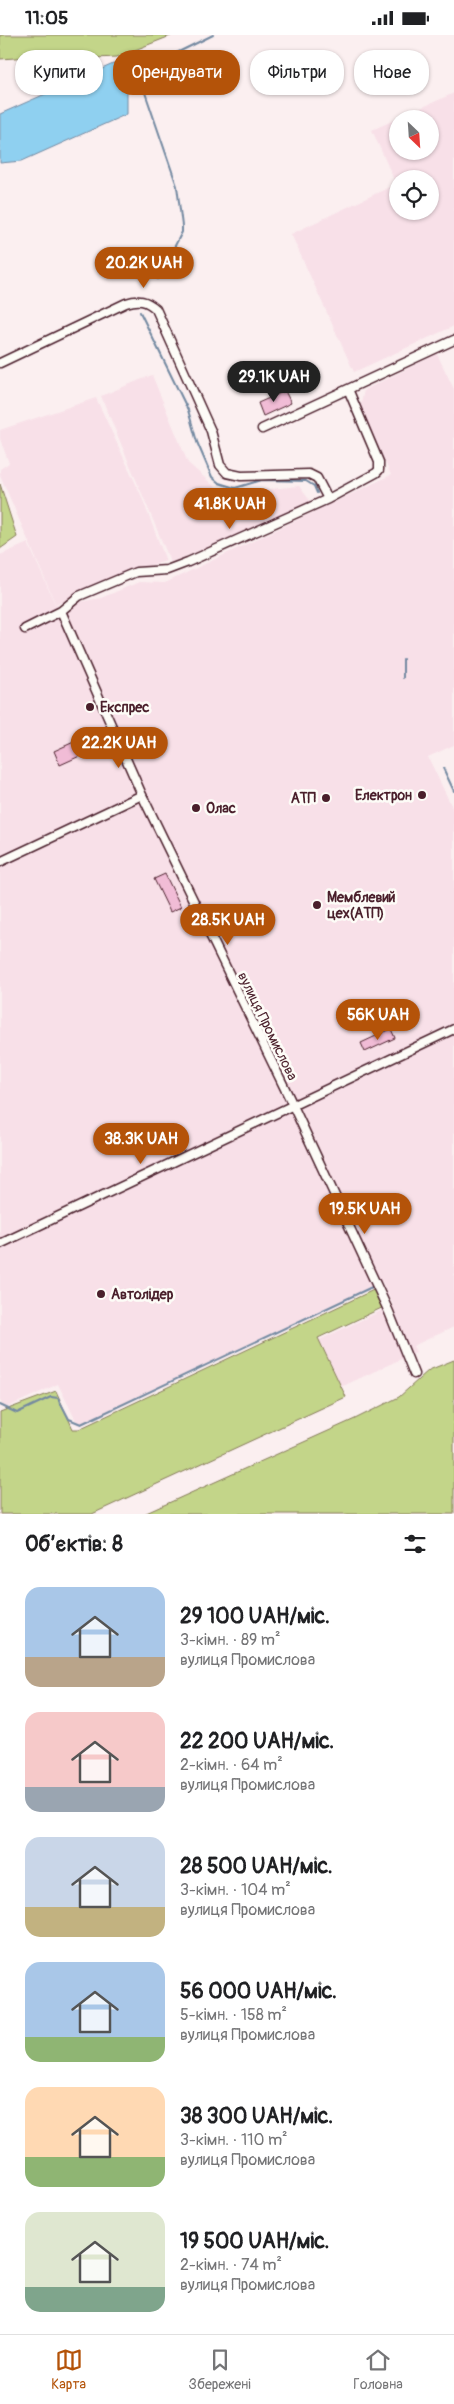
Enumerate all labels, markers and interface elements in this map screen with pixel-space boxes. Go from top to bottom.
text: 11:05 [25,6,68,30]
chip: Купити [15,50,103,95]
chip: Орендувати [113,50,240,95]
chip: Фільтри [250,50,344,95]
chip: Нове [354,50,429,95]
north arrow [389,110,439,160]
map controls [389,110,439,220]
button: locate [389,170,439,220]
pin: 20.2K UAH [87,247,201,289]
text: 20.2K UAH [106,253,182,273]
pin: 29.1K UAH [217,361,331,403]
text: 29.1K UAH [238,367,310,387]
pin: 41.8K UAH [173,487,287,530]
text: 41.8K UAH [194,494,266,514]
place label: Експрес [100,699,149,716]
marker: Експрес [84,701,96,713]
pin: 22.2K UAH [62,727,176,769]
text: 22.2K UAH [82,733,156,753]
place label: Електрон [355,787,412,804]
marker: Електрон [416,789,428,801]
place label: АТП [291,790,317,807]
marker: АТП [320,792,332,804]
place label: Олас [206,800,236,817]
marker: Олас [190,802,202,814]
place label: Мемблевий цех(АТП) [327,889,396,922]
marker: Мемблевий цех(АТП) [311,899,323,911]
pin: 28.5K UAH [171,903,285,946]
text: 28.5K UAH [191,910,265,930]
street label: вулиця Промислова [234,969,301,1083]
pin: 56K UAH [332,999,424,1041]
text: 56K UAH [347,1005,409,1025]
pin: 38.3K UAH [84,1123,198,1165]
text: 38.3K UAH [104,1129,178,1149]
pin: 19.5K UAH [308,1193,422,1235]
text: 19.5K UAH [330,1199,400,1219]
place label: Автолідер [111,1286,174,1303]
marker: Автолідер [95,1288,107,1300]
icon: filters [401,1530,429,1558]
text: Об’єктів: 8 [25,1531,123,1558]
text: 29 100 UAH/міс. [180,1603,330,1630]
icon: home [65,1607,125,1667]
text: 3-кімн. · 89 m² [180,1630,280,1650]
text: вулиця Промислова [180,1650,315,1670]
text: 22 200 UAH/міс. [180,1728,334,1755]
icon: home [65,1732,125,1792]
text: 2-кімн. · 64 m² [180,1755,283,1775]
text: вулиця Промислова [180,1775,315,1795]
text: 28 500 UAH/міс. [180,1853,333,1880]
icon: home [65,1857,125,1917]
text: 3-кімн. · 104 m² [180,1880,291,1900]
text: вулиця Промислова [180,1900,315,1920]
text: 56 000 UAH/міс. [180,1978,337,2005]
icon: home [65,1982,125,2042]
text: 5-кімн. · 158 m² [180,2005,287,2025]
text: вулиця Промислова [180,2025,315,2045]
text: 38 300 UAH/міс. [180,2103,333,2130]
icon: home [65,2107,125,2167]
text: 3-кімн. · 110 m² [180,2130,288,2150]
text: вулиця Промислова [180,2150,315,2170]
text: 19 500 UAH/міс. [180,2228,329,2255]
icon: home [65,2232,125,2292]
text: 2-кімн. · 74 m² [180,2255,282,2275]
text: вулиця Промислова [180,2275,315,2295]
tab: Карта [51,2346,86,2393]
tab: Збережені [189,2346,251,2393]
tab: Головна [353,2346,403,2393]

